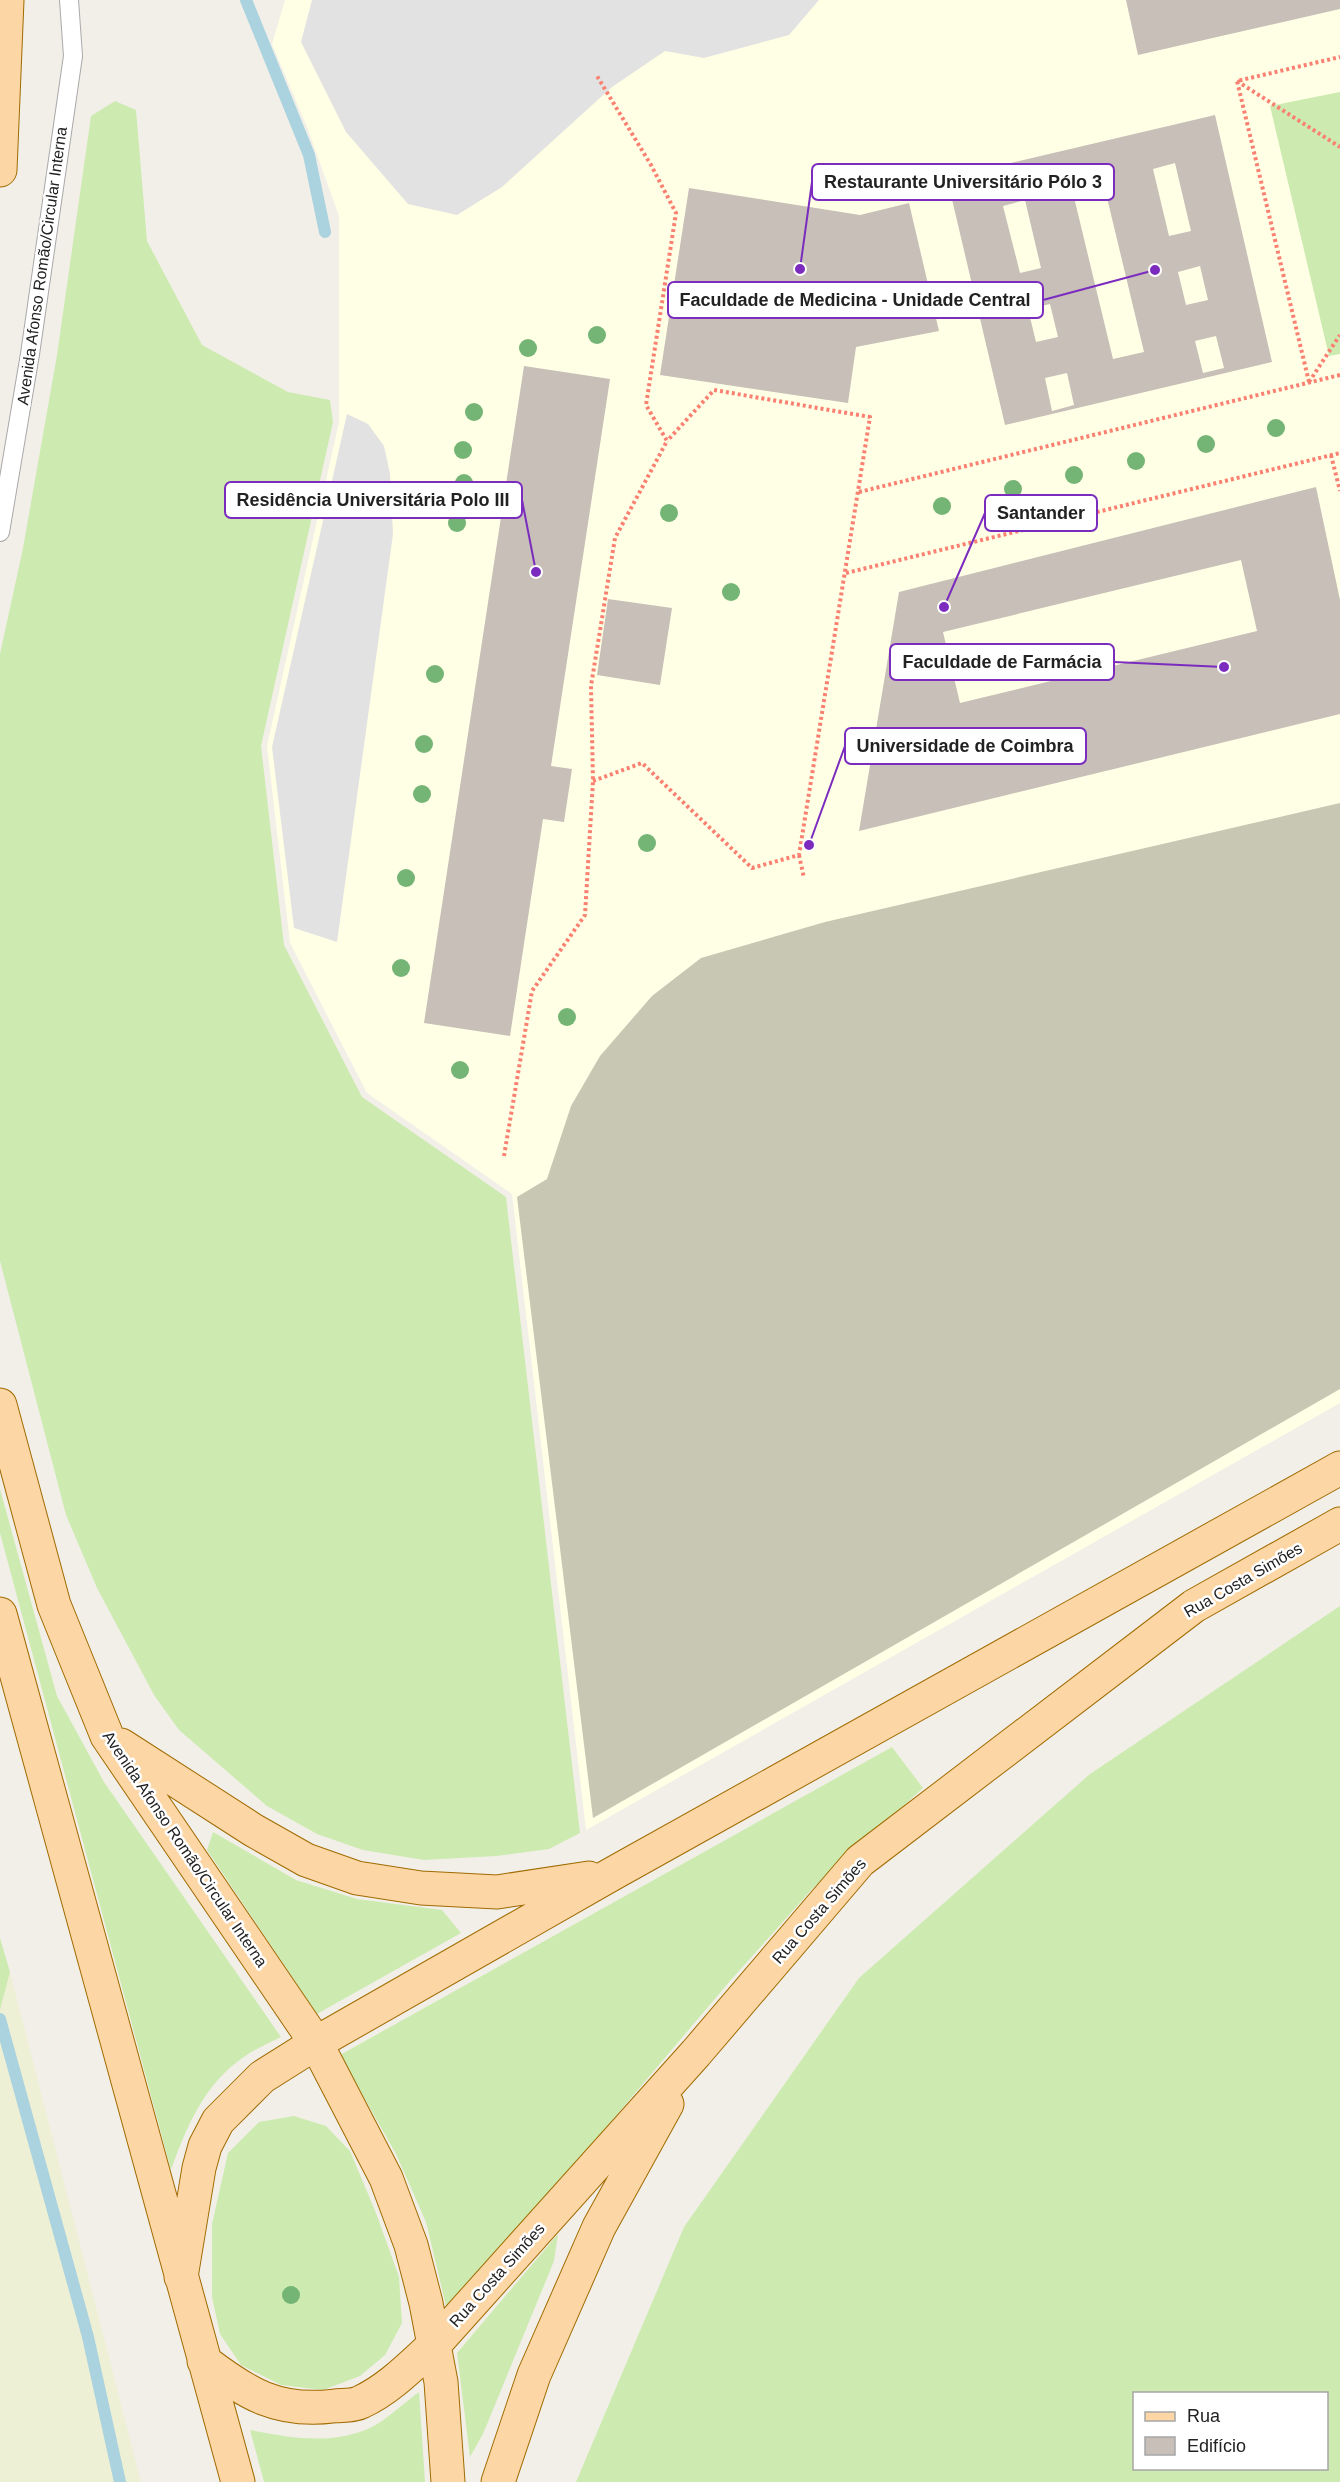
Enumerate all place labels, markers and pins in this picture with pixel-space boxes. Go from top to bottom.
callout: Restaurante Universitário Pólo 3 [812,164,1114,200]
callout: Faculdade de Medicina - Unidade Central [668,282,1043,318]
callout: Residência Universitária Polo III [225,482,522,518]
callout: Santander [985,495,1097,531]
callout: Faculdade de Farmácia [890,644,1114,680]
callout: Universidade de Coimbra [845,728,1086,764]

